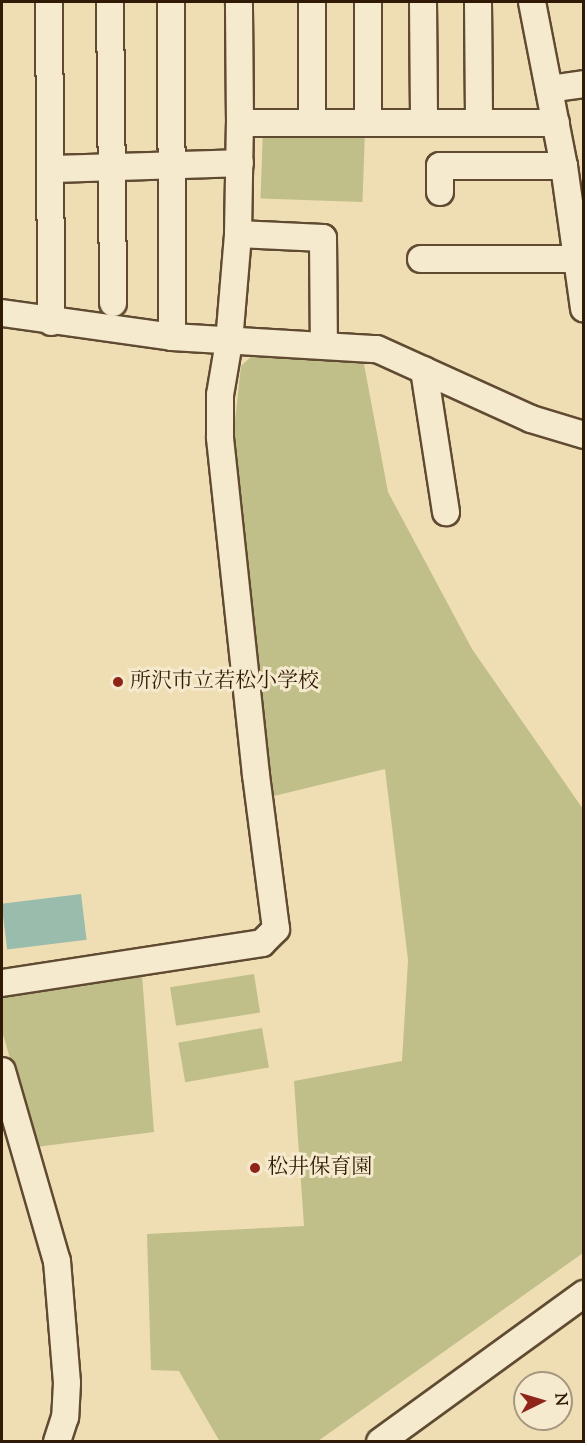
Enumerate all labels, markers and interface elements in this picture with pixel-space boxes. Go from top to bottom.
place label: 所沢市立若松小学校 [130,669,319,695]
marker: 所沢市立若松小学校 [111,675,125,689]
place label: 松井保育園 [267,1155,372,1181]
marker: 松井保育園 [248,1161,262,1175]
north arrow [513,1371,573,1431]
text: N [547,1392,571,1407]

